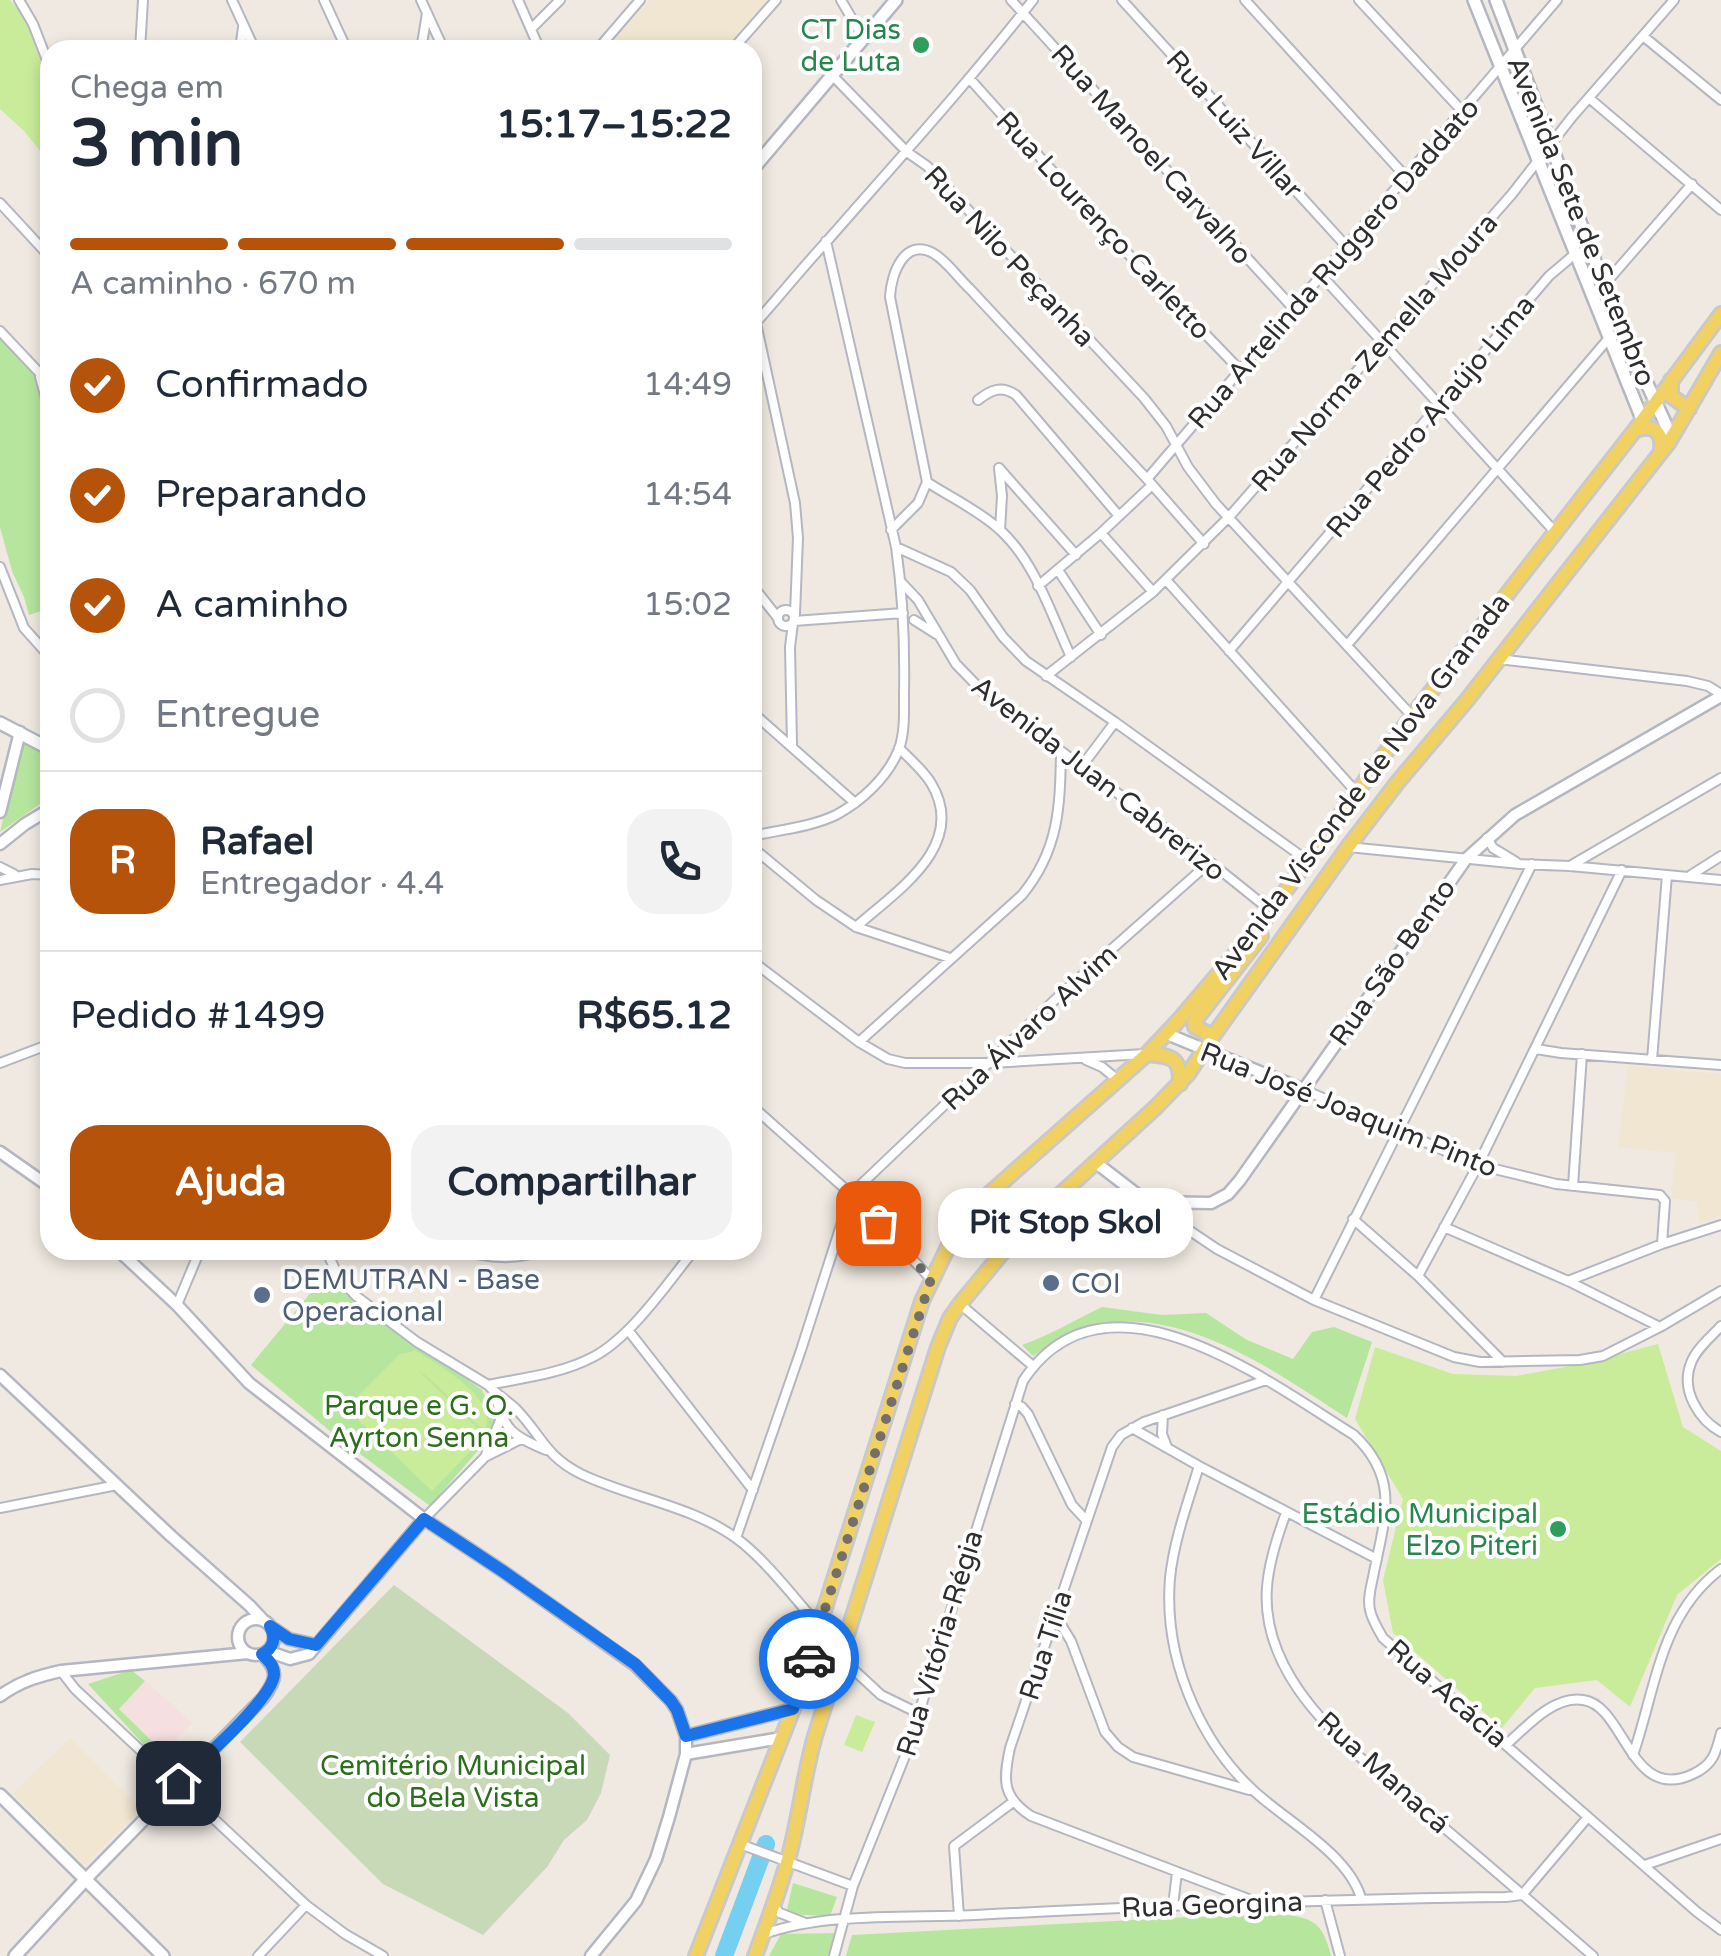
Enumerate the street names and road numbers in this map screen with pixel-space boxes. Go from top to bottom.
street label: Rua Manoel Carvalho [1043,38,1259,272]
street label: Rua Luiz Villar [1159,43,1310,206]
street label: Avenida Sete de Setembro [1499,51,1663,391]
street label: Rua Artelinda Ruggero Daddato [1181,91,1487,436]
street label: Rua Lourenço Carletto [989,105,1218,347]
street label: Rua Nilo Peçanha [917,159,1102,354]
street label: Rua Norma Zemella Moura [1244,206,1505,499]
street label: Rua Pedro Araújo Lima [1319,288,1542,545]
street label: Avenida Visconde de Nova Granada [1204,586,1517,987]
street label: Avenida Juan Cabrerizo [965,669,1232,889]
street label: Rua São Bento [1322,872,1463,1053]
street label: Rua Álvaro Alvim [935,938,1125,1118]
street label: Rua José Joaquim Pinto [1195,1035,1502,1185]
street label: Rua Vitória-Régia [889,1526,991,1760]
street label: Rua Tília [1012,1586,1080,1705]
street label: Rua Acácia [1380,1632,1515,1755]
street label: Rua Manacá [1310,1704,1456,1841]
street label: Rua Georgina [1121,1885,1303,1925]

